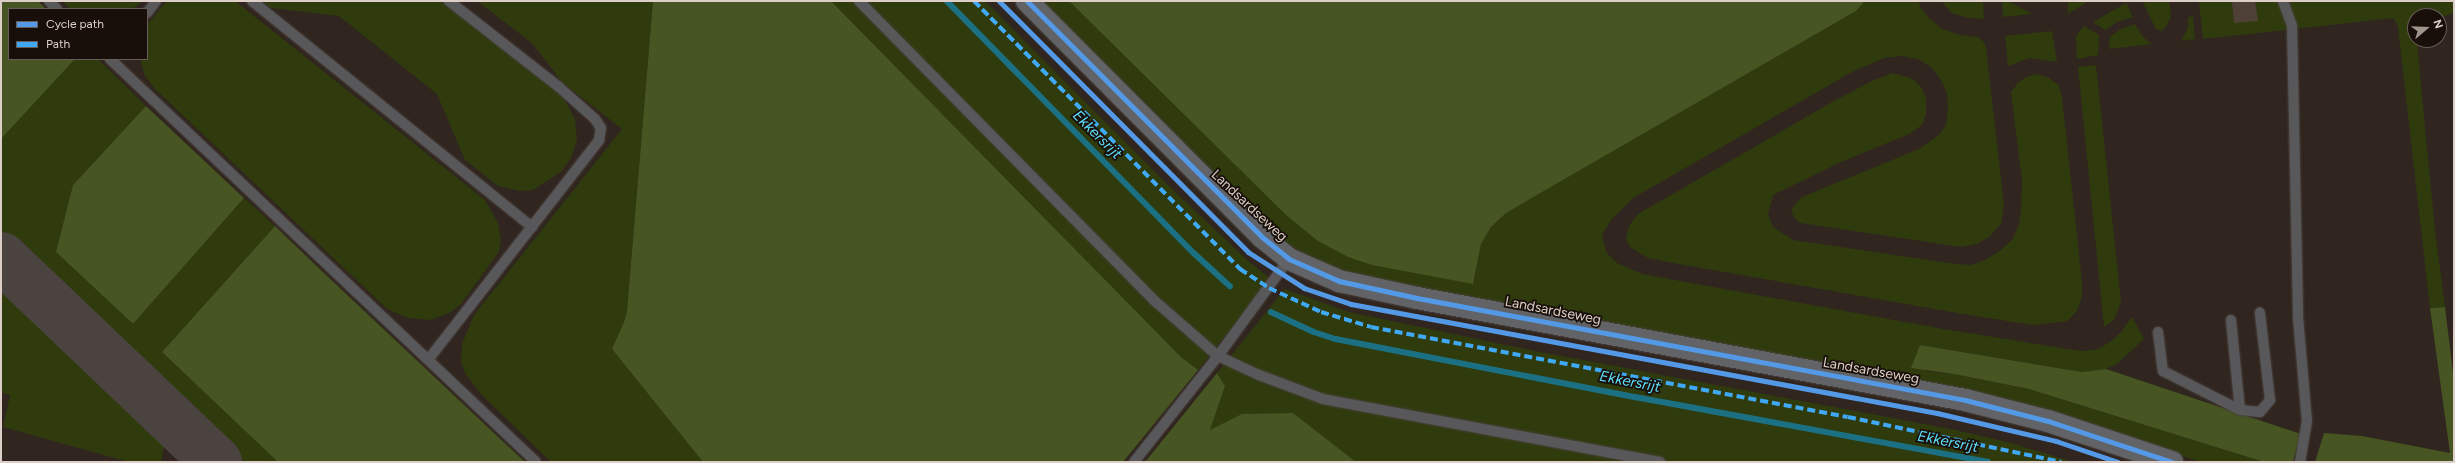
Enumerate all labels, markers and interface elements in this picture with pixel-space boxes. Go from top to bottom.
legend [8,8,148,60]
north arrow [2407,8,2447,48]
text: Cycle path [46,17,104,31]
text: N [2430,18,2445,30]
text: Path [46,37,70,51]
water label: Ekkersrijt [1069,107,1125,163]
street label: Landsardseweg [1208,167,1290,245]
street label: Landsardseweg [1503,293,1603,329]
street label: Landsardseweg [1821,354,1921,388]
water label: Ekkersrijt [1598,367,1662,397]
water label: Ekkersrijt [1916,427,1980,457]

